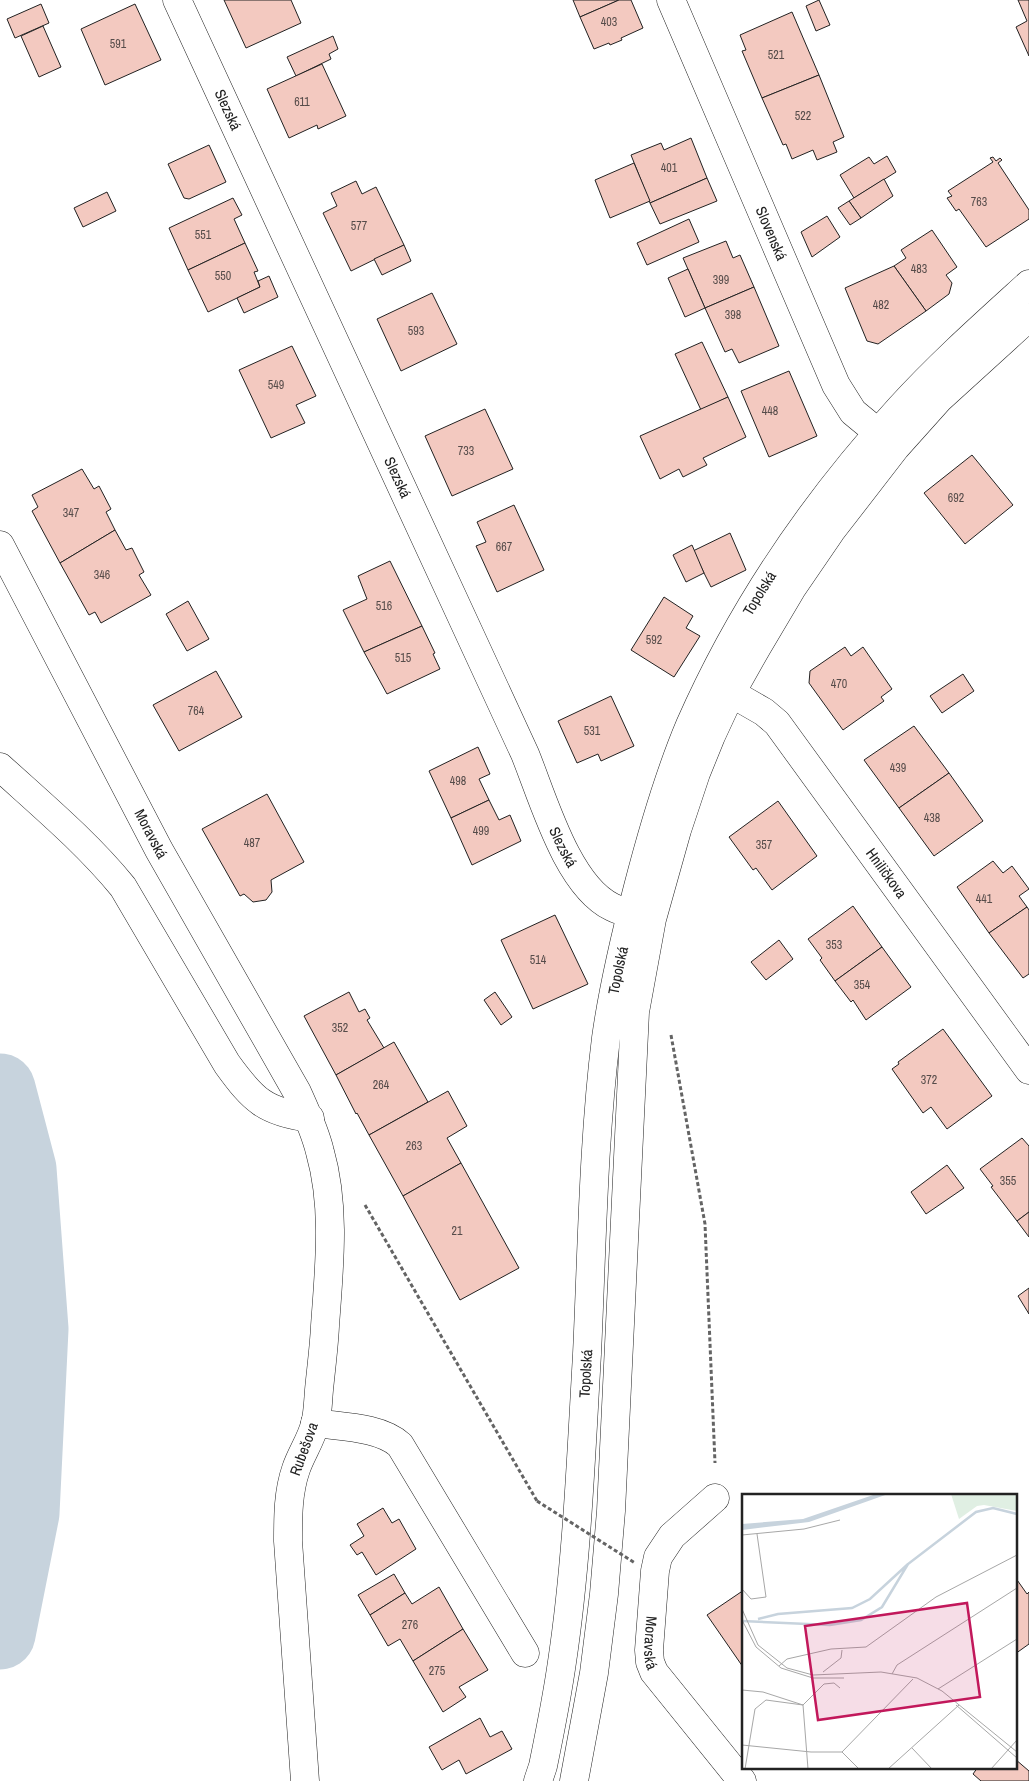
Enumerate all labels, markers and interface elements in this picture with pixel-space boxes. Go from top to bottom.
house number: 403 [601,14,617,30]
house number: 591 [110,36,127,52]
house number: 521 [768,47,785,63]
street label: Slezská [210,86,247,134]
house number: 611 [294,94,310,110]
house number: 522 [795,108,811,124]
house number: 401 [661,160,678,176]
house number: 763 [971,194,987,210]
street label: Slovenská [751,203,792,264]
house number: 577 [351,218,368,234]
house number: 551 [195,227,212,243]
house number: 483 [911,261,927,277]
house number: 550 [215,268,231,284]
house number: 399 [713,272,729,288]
house number: 482 [873,297,889,313]
house number: 398 [725,307,741,323]
house number: 593 [408,323,424,339]
house number: 549 [268,377,284,393]
house number: 448 [762,403,778,419]
house number: 733 [458,443,474,459]
street label: Slezská [379,453,417,501]
house number: 692 [948,490,964,506]
house number: 347 [63,505,80,521]
house number: 667 [496,539,513,555]
house number: 346 [94,567,110,583]
street label: Topolská [737,567,781,619]
house number: 516 [376,598,392,614]
house number: 592 [646,632,662,648]
house number: 515 [395,650,412,666]
house number: 470 [831,676,847,692]
house number: 764 [188,703,205,719]
house number: 531 [584,723,601,739]
house number: 439 [890,760,906,776]
house number: 498 [450,773,466,789]
street label: Moravská [129,805,173,863]
house number: 438 [924,810,940,826]
house number: 499 [473,823,489,839]
street label: Slezská [544,823,582,871]
house number: 487 [244,835,261,851]
house number: 357 [756,837,773,853]
street label: Hniličkova [861,844,912,903]
house number: 441 [976,891,993,907]
house number: 353 [826,937,842,953]
street label: Topolská [602,944,633,996]
house number: 514 [530,952,547,968]
house number: 354 [854,977,871,993]
house number: 352 [332,1020,348,1036]
house number: 372 [921,1072,937,1088]
house number: 264 [373,1077,390,1093]
house number: 263 [406,1138,422,1154]
house number: 355 [1000,1173,1017,1189]
house number: 21 [452,1223,463,1239]
street label: Topolská [574,1349,597,1398]
street label: Rubešova [284,1419,323,1478]
inset map [742,1494,1016,1768]
street label: Moravská [639,1615,663,1673]
house number: 276 [402,1617,418,1633]
house number: 275 [429,1663,446,1679]

